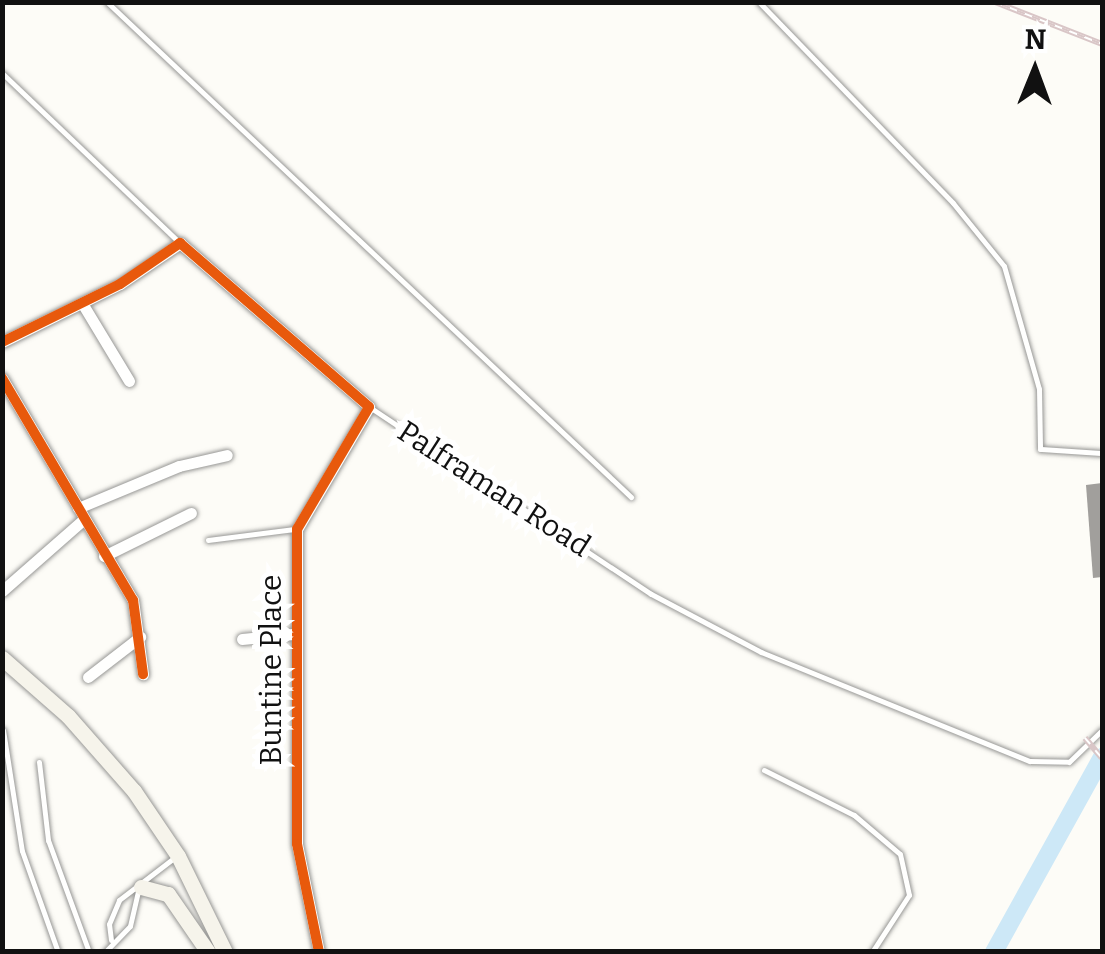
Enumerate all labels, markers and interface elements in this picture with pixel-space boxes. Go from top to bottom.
north arrow [985,20,1085,120]
text: N [1024,23,1047,56]
street label: Palframan Road [391,413,597,565]
street label: Buntine Place [253,574,289,766]

